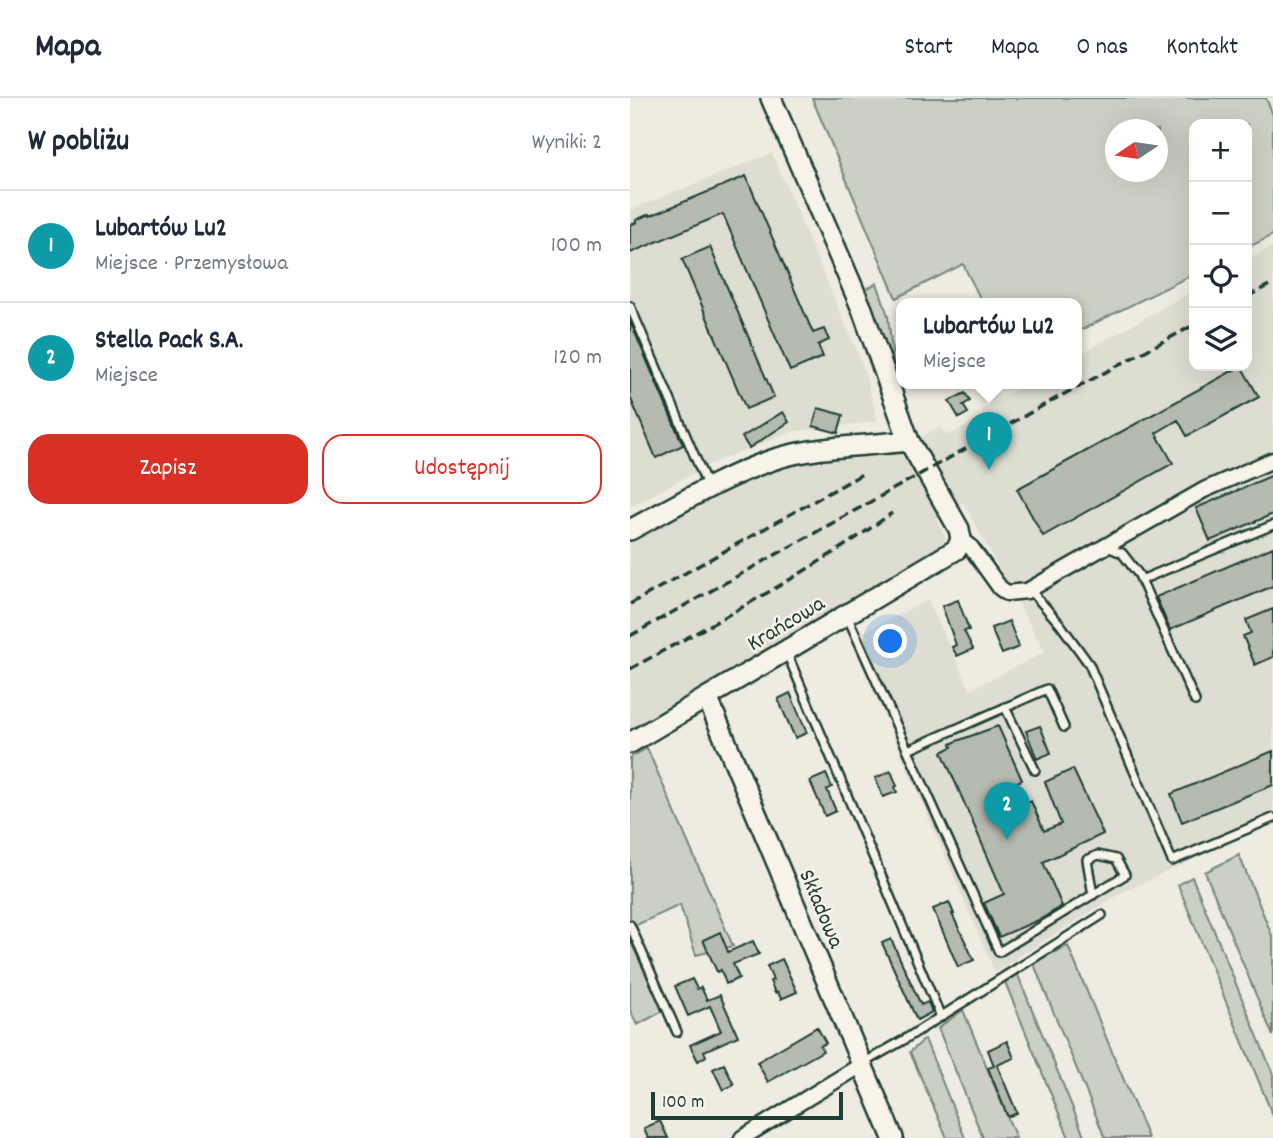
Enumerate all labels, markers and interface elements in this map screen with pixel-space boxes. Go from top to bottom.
text: Mapa [35,25,101,72]
text: Start [904,31,953,65]
text: Mapa [991,31,1039,65]
text: O nas [1077,31,1128,65]
text: Kontakt [1166,31,1238,65]
north arrow [1105,119,1168,182]
map controls [1189,119,1252,371]
button: + [1189,119,1252,182]
text: W pobliżu [28,122,129,165]
text: Wyniki: 2 [532,127,602,160]
button: − [1189,182,1252,245]
text: Lubartów Lu2 [95,211,227,248]
text: 1 [48,230,54,263]
text: 100 m [551,230,602,263]
button: locate [1189,245,1252,308]
text: Miejsce · Przemysłowa [95,248,288,281]
popup [896,298,1082,389]
button: layers [1189,308,1252,371]
text: Lubartów Lu2 [923,309,1055,346]
text: Stella Pack S.A. [95,323,243,360]
text: 2 [46,342,56,375]
text: 120 m [553,342,602,375]
text: Miejsce [923,346,986,379]
text: Miejsce [95,360,158,393]
pin: 1 [966,412,1012,470]
button: Zapisz [28,434,308,504]
button: Udostępnij [322,434,602,504]
street label: Krańcowa [742,588,833,661]
your location [873,624,907,658]
pin: 2 [984,782,1030,840]
street label: Składowa [788,865,852,955]
scale bar [651,1089,844,1121]
text: 100 m [662,1090,704,1117]

